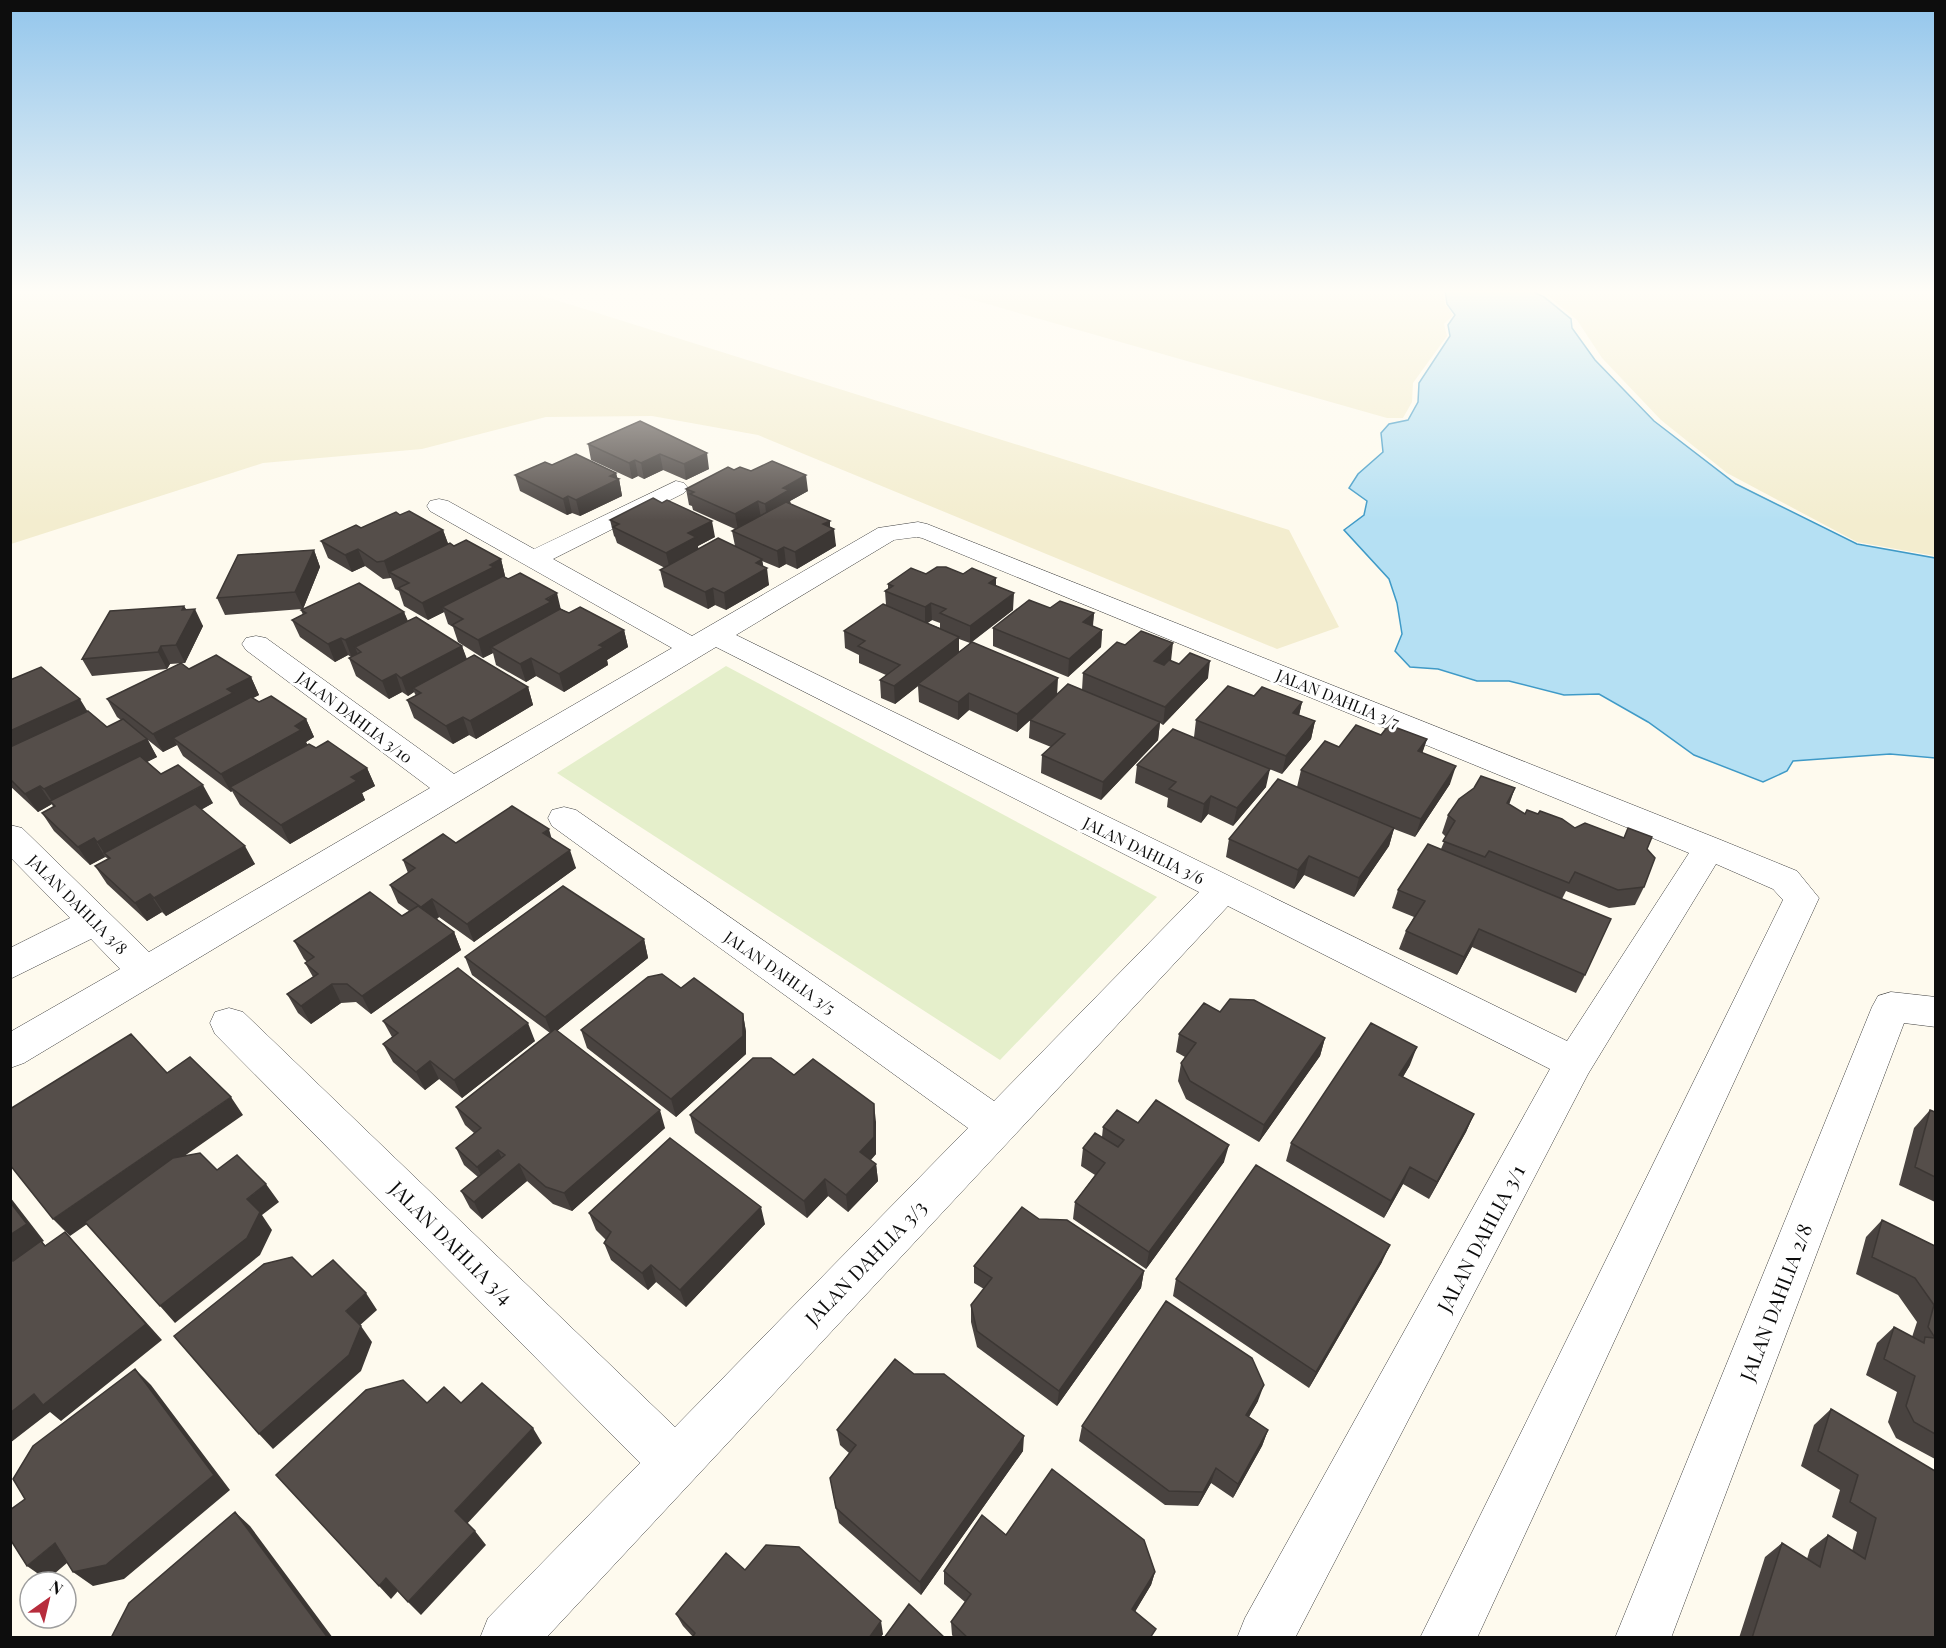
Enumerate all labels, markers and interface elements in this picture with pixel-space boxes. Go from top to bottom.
street label: JALAN DAHLIA 3/7 [1272,663,1403,732]
street label: JALAN DAHLIA 3/10 [292,666,417,768]
street label: JALAN DAHLIA 3/6 [1079,811,1208,888]
street label: JALAN DAHLIA 3/8 [23,849,132,958]
street label: JALAN DAHLIA 3/5 [720,925,840,1018]
street label: JALAN DAHLIA 3/1 [1429,1160,1530,1317]
street label: JALAN DAHLIA 3/4 [384,1174,520,1310]
street label: JALAN DAHLIA 3/3 [798,1194,932,1331]
street label: JALAN DAHLIA 2/8 [1732,1219,1817,1386]
north arrow [18,1570,78,1630]
text: N [46,1575,68,1599]

